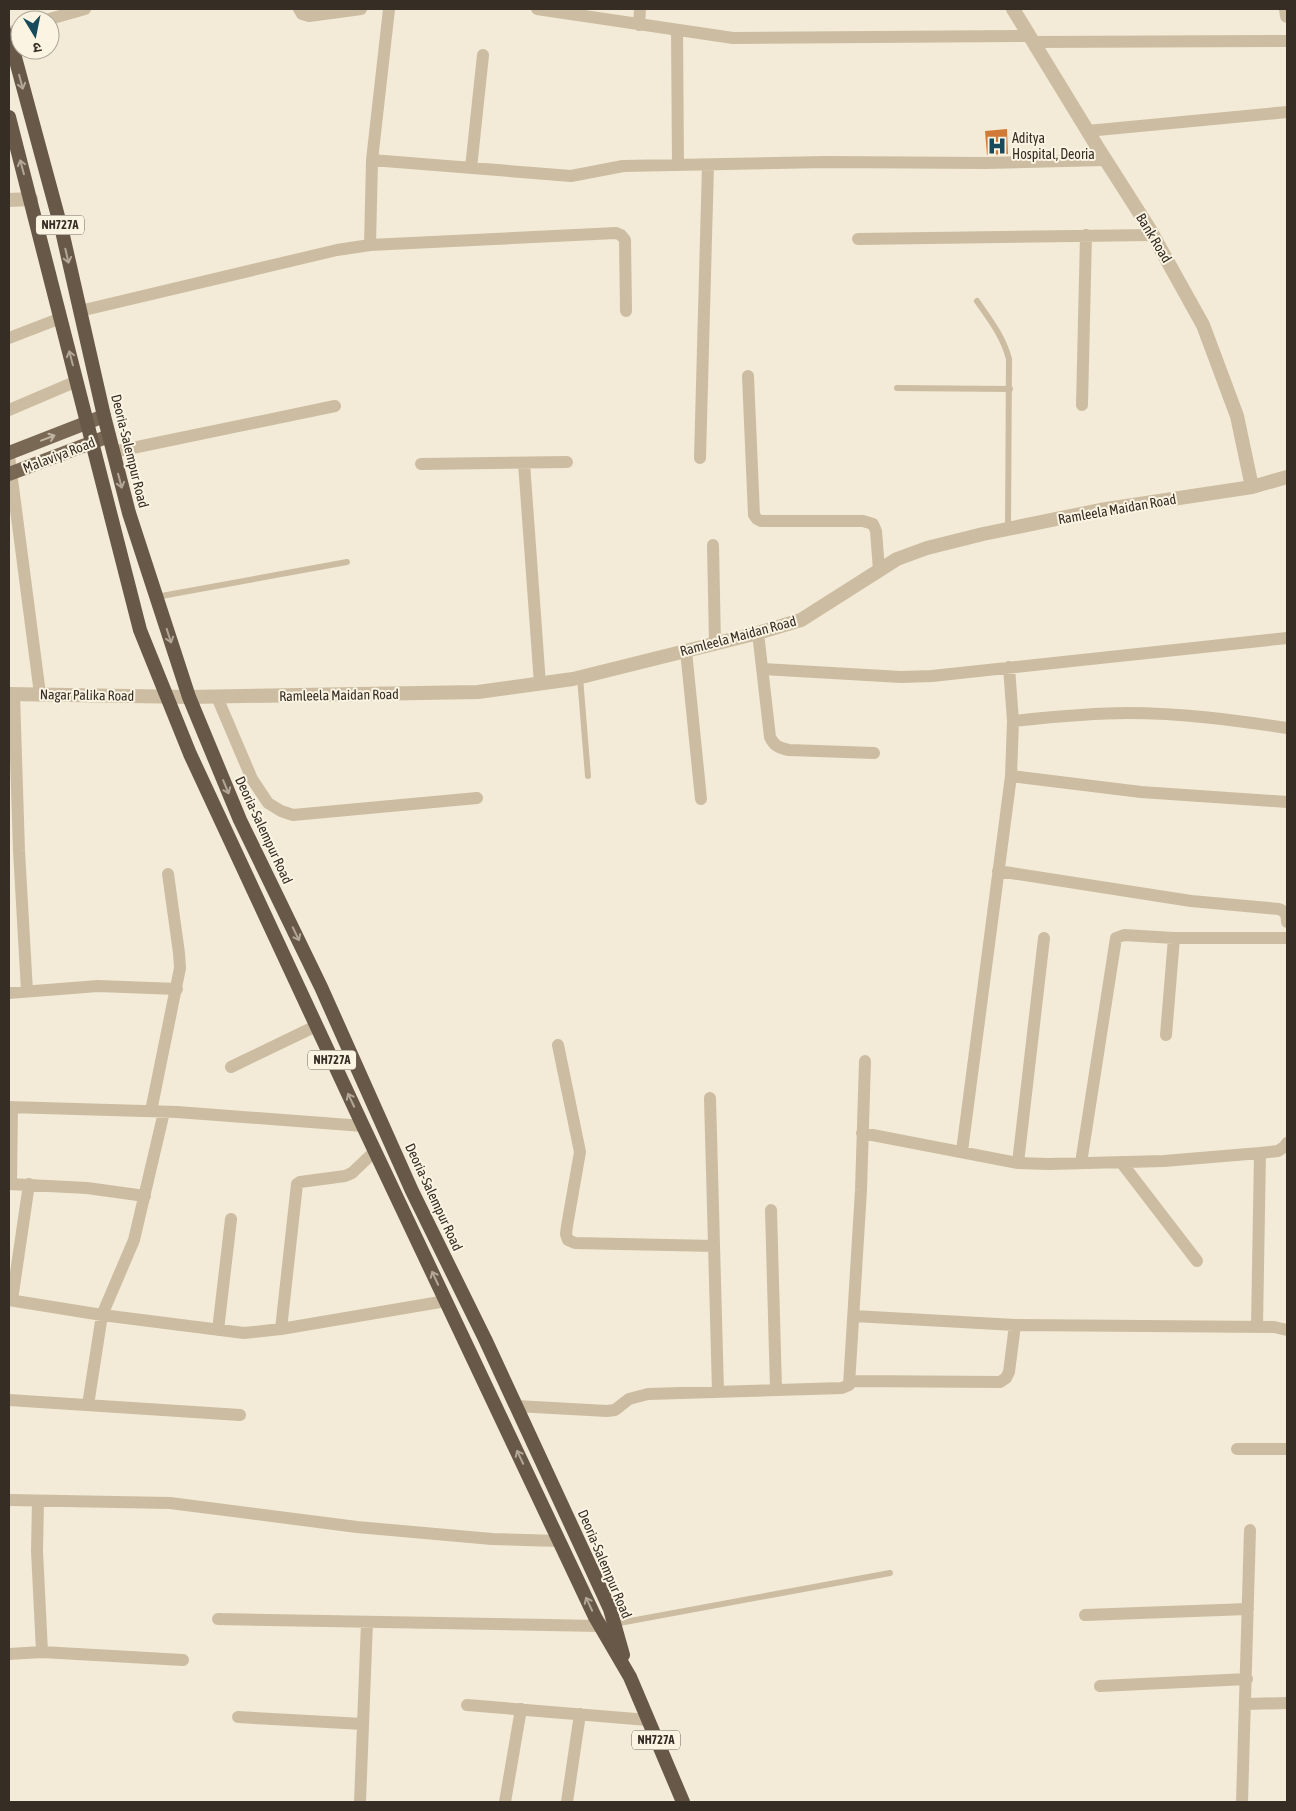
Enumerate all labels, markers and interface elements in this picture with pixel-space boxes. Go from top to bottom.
north arrow [10,10,60,60]
text: उ [31,39,43,57]
one-way arrow [17,73,27,89]
place label: Aditya Hospital, Deoria [1012,130,1095,162]
hospital icon: Aditya Hospital, Deoria [986,135,1008,157]
one-way arrow [17,160,27,176]
street label: Bank Road [1133,210,1175,266]
road number: NH727A [36,216,84,234]
one-way arrow [63,247,72,263]
one-way arrow [66,351,76,367]
street label: Deoria-Salempur Road [108,392,152,510]
one-way arrow [40,433,56,442]
street label: Malaviya Road [21,434,97,476]
one-way arrow [116,472,126,488]
street label: Ramleela Maidan Road [1057,491,1177,527]
street label: Ramleela Maidan Road [678,613,798,659]
one-way arrow [164,627,174,643]
street label: Nagar Palika Road [40,686,134,704]
street label: Ramleela Maidan Road [279,686,399,704]
street label: Deoria-Salempur Road [232,774,296,886]
one-way arrow [223,780,232,795]
one-way arrow [291,927,301,942]
road number: NH727A [308,1050,356,1070]
one-way arrow [345,1093,355,1108]
street label: Deoria-Salempur Road [402,1141,466,1253]
one-way arrow [430,1271,440,1286]
one-way arrow [514,1450,524,1465]
street label: Deoria-Salempur Road [575,1507,635,1621]
one-way arrow [584,1597,593,1612]
road number: NH727A [632,1730,680,1750]

